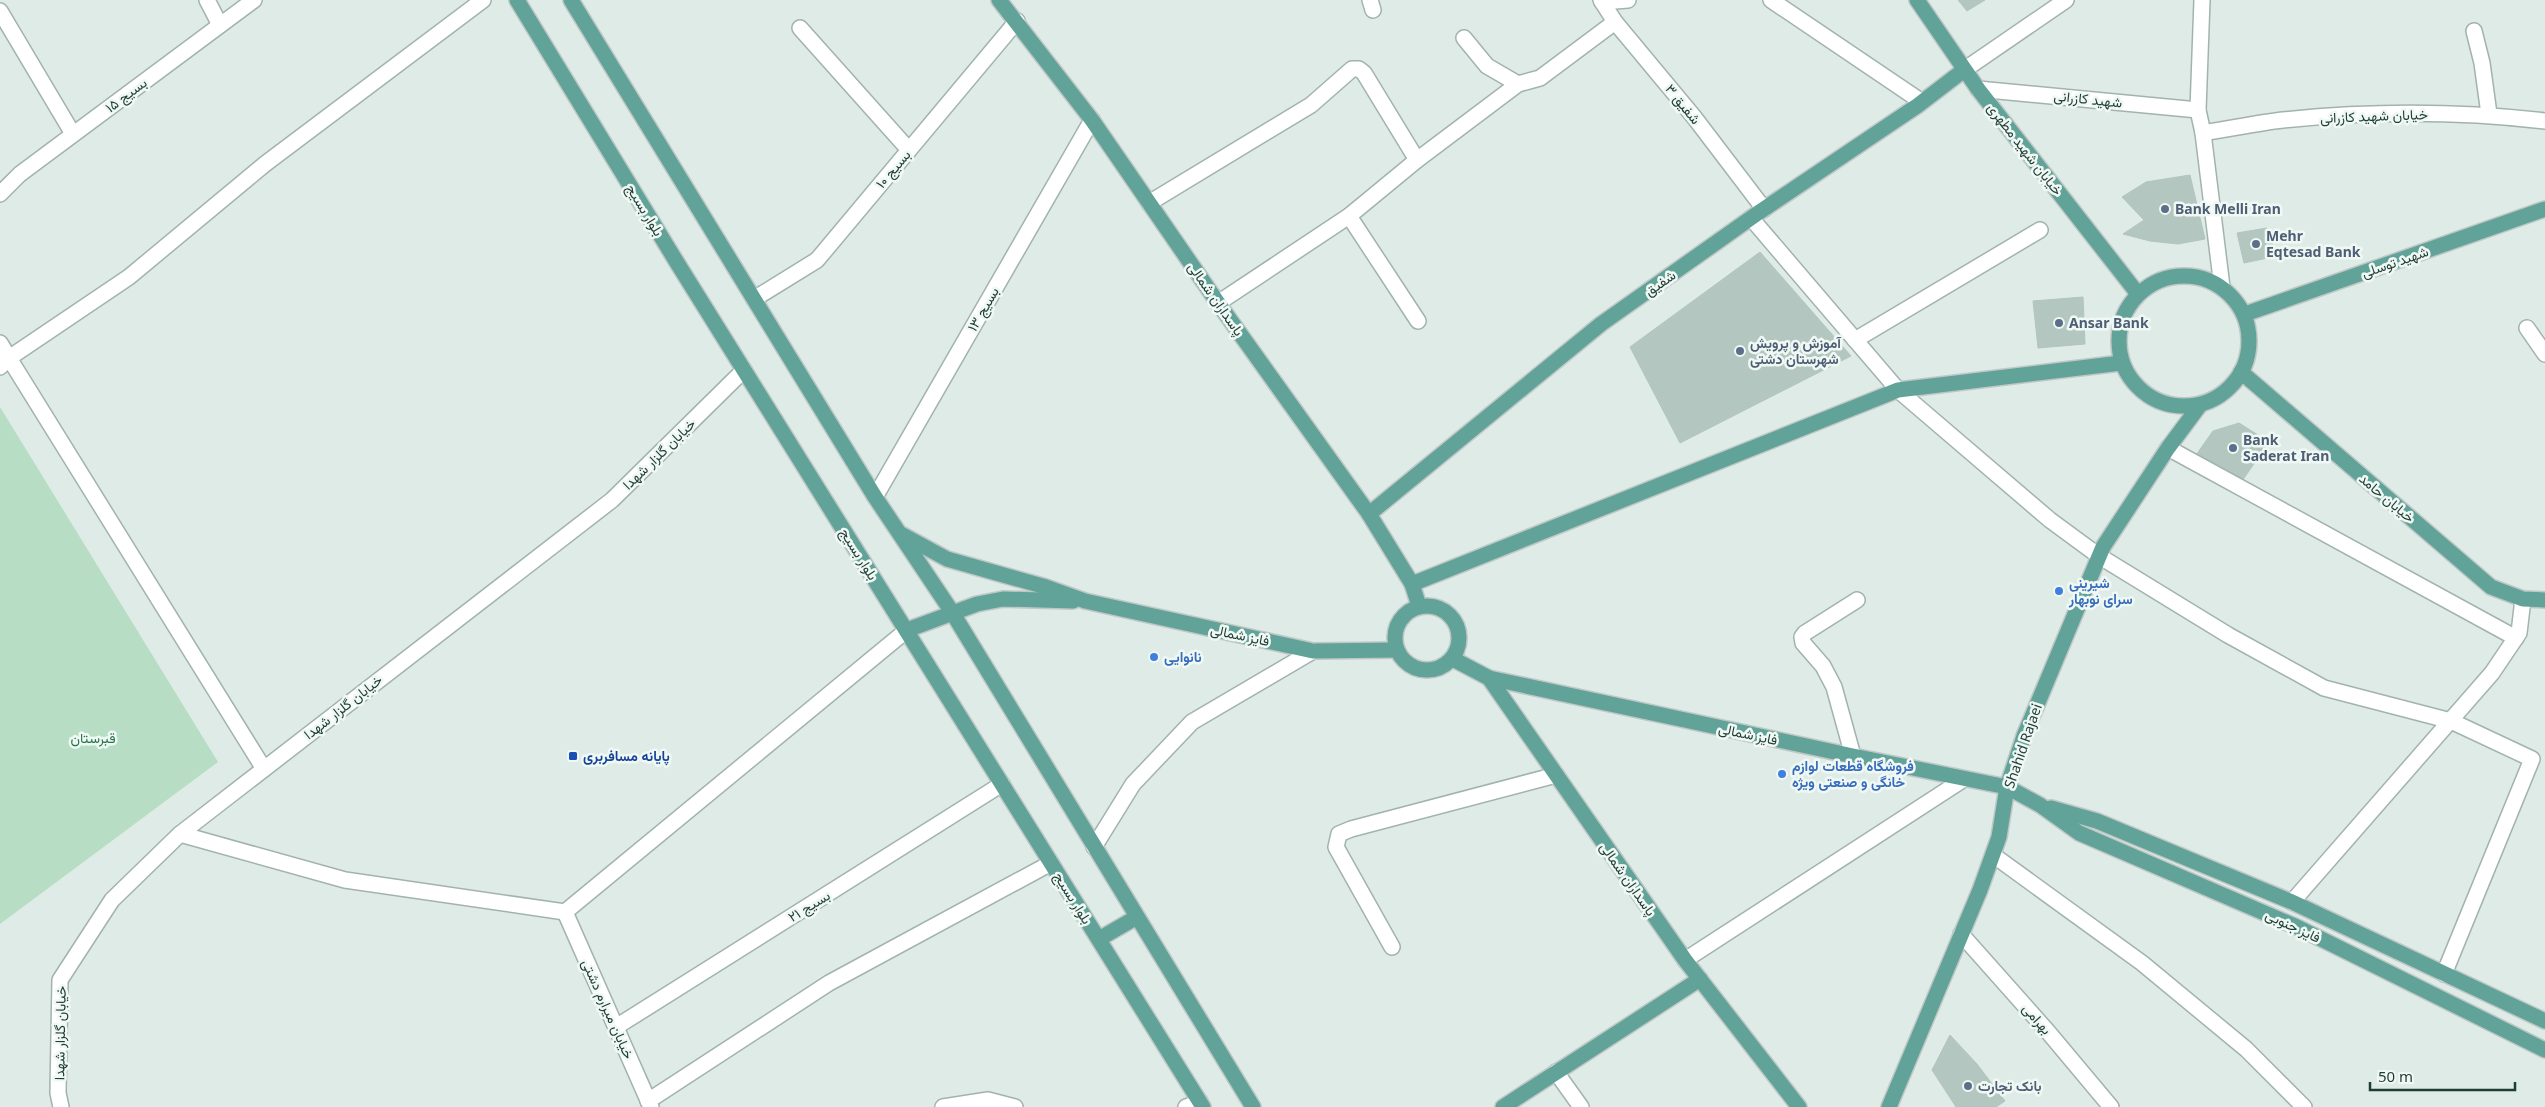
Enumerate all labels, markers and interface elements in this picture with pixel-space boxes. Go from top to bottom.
street label: بسیج ۱۵ [101,73,152,118]
street label: شفیق ۳ [1661,80,1705,128]
street label: شهید کازرانی [2053,85,2123,112]
street label: خیابان شهید مطهری [1983,99,2067,199]
street label: خیابان شهید کازرانی [2320,104,2428,127]
street label: بسیج ۱۰ [871,145,916,193]
street label: بلوار بسیج [621,180,668,240]
place label: Bank Melli Iran [2175,199,2281,218]
marker: Bank Melli Iran [2159,203,2171,215]
place label: Mehr Eqtesad Bank [2266,226,2361,261]
marker: Mehr Eqtesad Bank [2250,238,2262,250]
street label: شهید توسلی [2359,241,2431,282]
street label: پاسداران شمالی [1183,258,1249,340]
street label: شفیق [1640,265,1679,300]
street label: بسیج ۱۳ [962,283,1005,335]
place label: Ansar Bank [2069,313,2149,332]
marker: Ansar Bank [2053,317,2065,329]
place label: آموزش و پرویش شهرستان دشتی [1750,333,1842,368]
marker: آموزش و پرویش شهرستان دشتی [1734,345,1746,357]
street label: خیابان گلزار شهدا [618,414,699,493]
place label: Bank Saderat Iran [2243,430,2329,465]
marker: Bank Saderat Iran [2227,442,2239,454]
street label: خیابان حامد [2356,469,2419,526]
street label: بلوار بسیج [834,524,883,584]
place label: شیرینی سرای نوبهار [2068,573,2133,608]
marker: شیرینی سرای نوبهار [2053,585,2065,597]
street label: فایز شمالی [1209,619,1271,650]
place label: نانوایی [1164,647,1202,666]
marker: نانوایی [1148,651,1160,663]
street label: خیابان گلزار شهدا [300,670,386,743]
street label: Shahid Rajaei [1999,701,2046,791]
street label: فایز شمالی [1717,718,1779,749]
park label: قبرستان [70,728,116,747]
place label: پایانه مسافربری [583,746,670,766]
marker: پایانه مسافربری [567,750,579,762]
place label: فروشگاه قطعات لوازم خانگی و صنعتی ویژه [1792,756,1914,791]
marker: فروشگاه قطعات لوازم خانگی و صنعتی ویژه [1776,768,1788,780]
street label: پاسداران شمالی [1595,838,1661,920]
street label: بلوار بسیج [1048,868,1097,928]
street label: بسیج ۲۱ [784,885,835,928]
street label: فایز جنوبی [2263,905,2324,947]
street label: خیابان میرارم دشتی [578,956,639,1062]
street label: خیابان گلزار شهدا [49,986,70,1080]
street label: بهرامی [2019,999,2056,1038]
scale bar [2370,1060,2515,1092]
text: 50 m [2378,1066,2413,1086]
place label: بانک تجارت [1978,1076,2042,1095]
marker: بانک تجارت [1962,1080,1974,1092]

